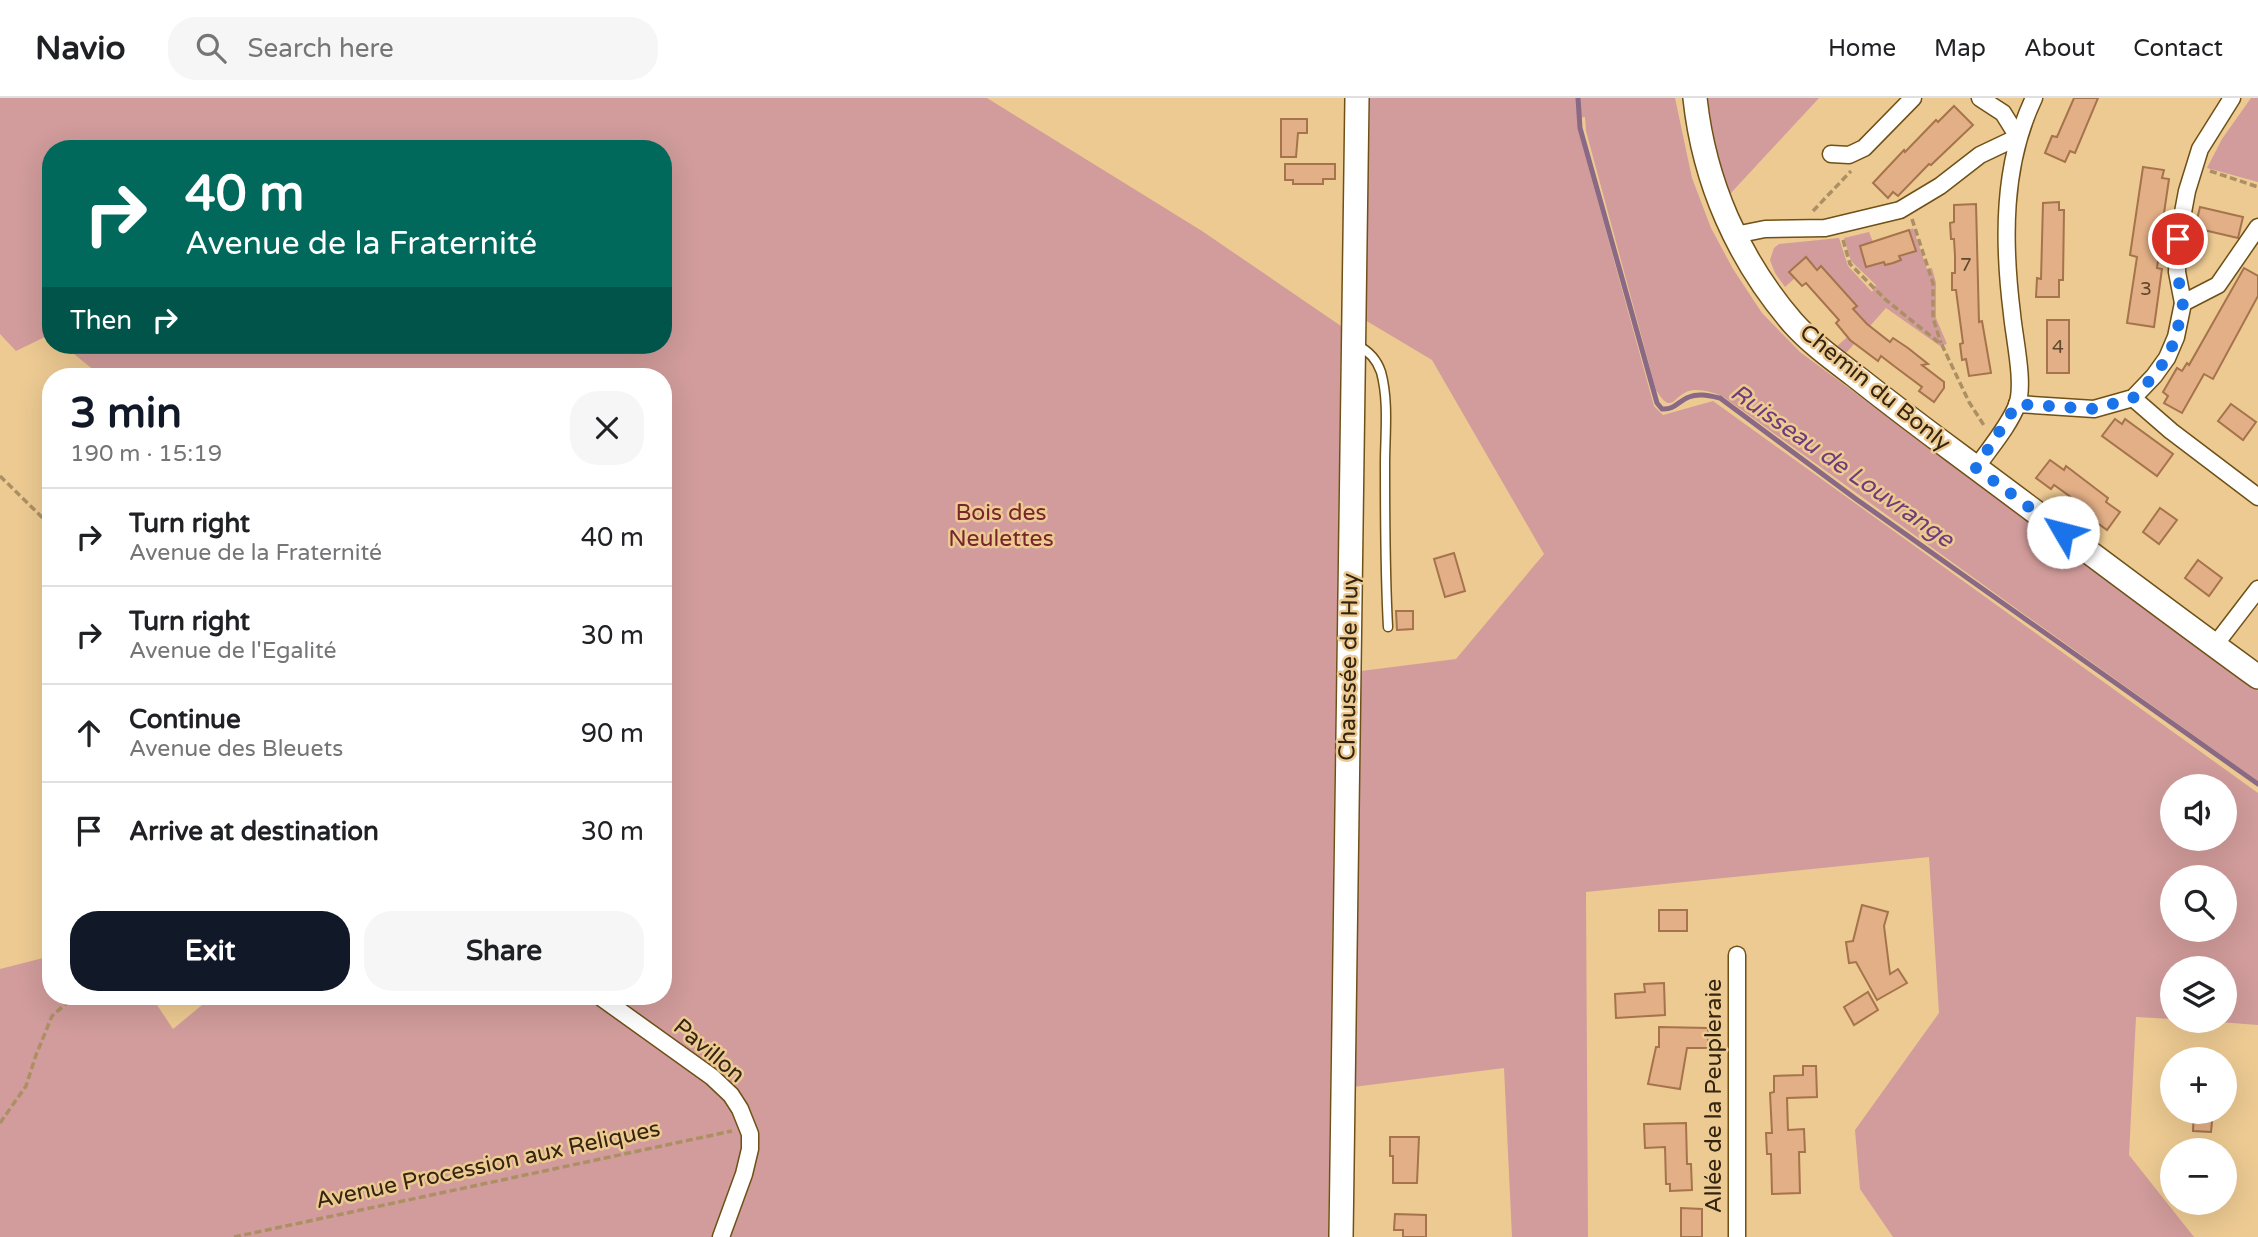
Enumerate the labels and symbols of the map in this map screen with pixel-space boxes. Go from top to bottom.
pin [2148,209,2208,269]
house number: 7 [1960,254,1972,276]
house number: 3 [2140,278,2152,300]
street label: Chemin du Bonly [1794,319,1956,457]
house number: 4 [2052,336,2064,358]
water label: Ruisseau de Louvrange [1725,378,1960,555]
position arrow [2026,495,2100,569]
park label: Bois des Neulettes [948,499,1054,553]
street label: Chaussée de Huy [1333,573,1365,761]
street label: Allée de la Peupleraie [1700,979,1728,1213]
street label: Pavillon [667,1013,751,1089]
street label: Avenue Procession aux Reliques [313,1115,663,1215]

